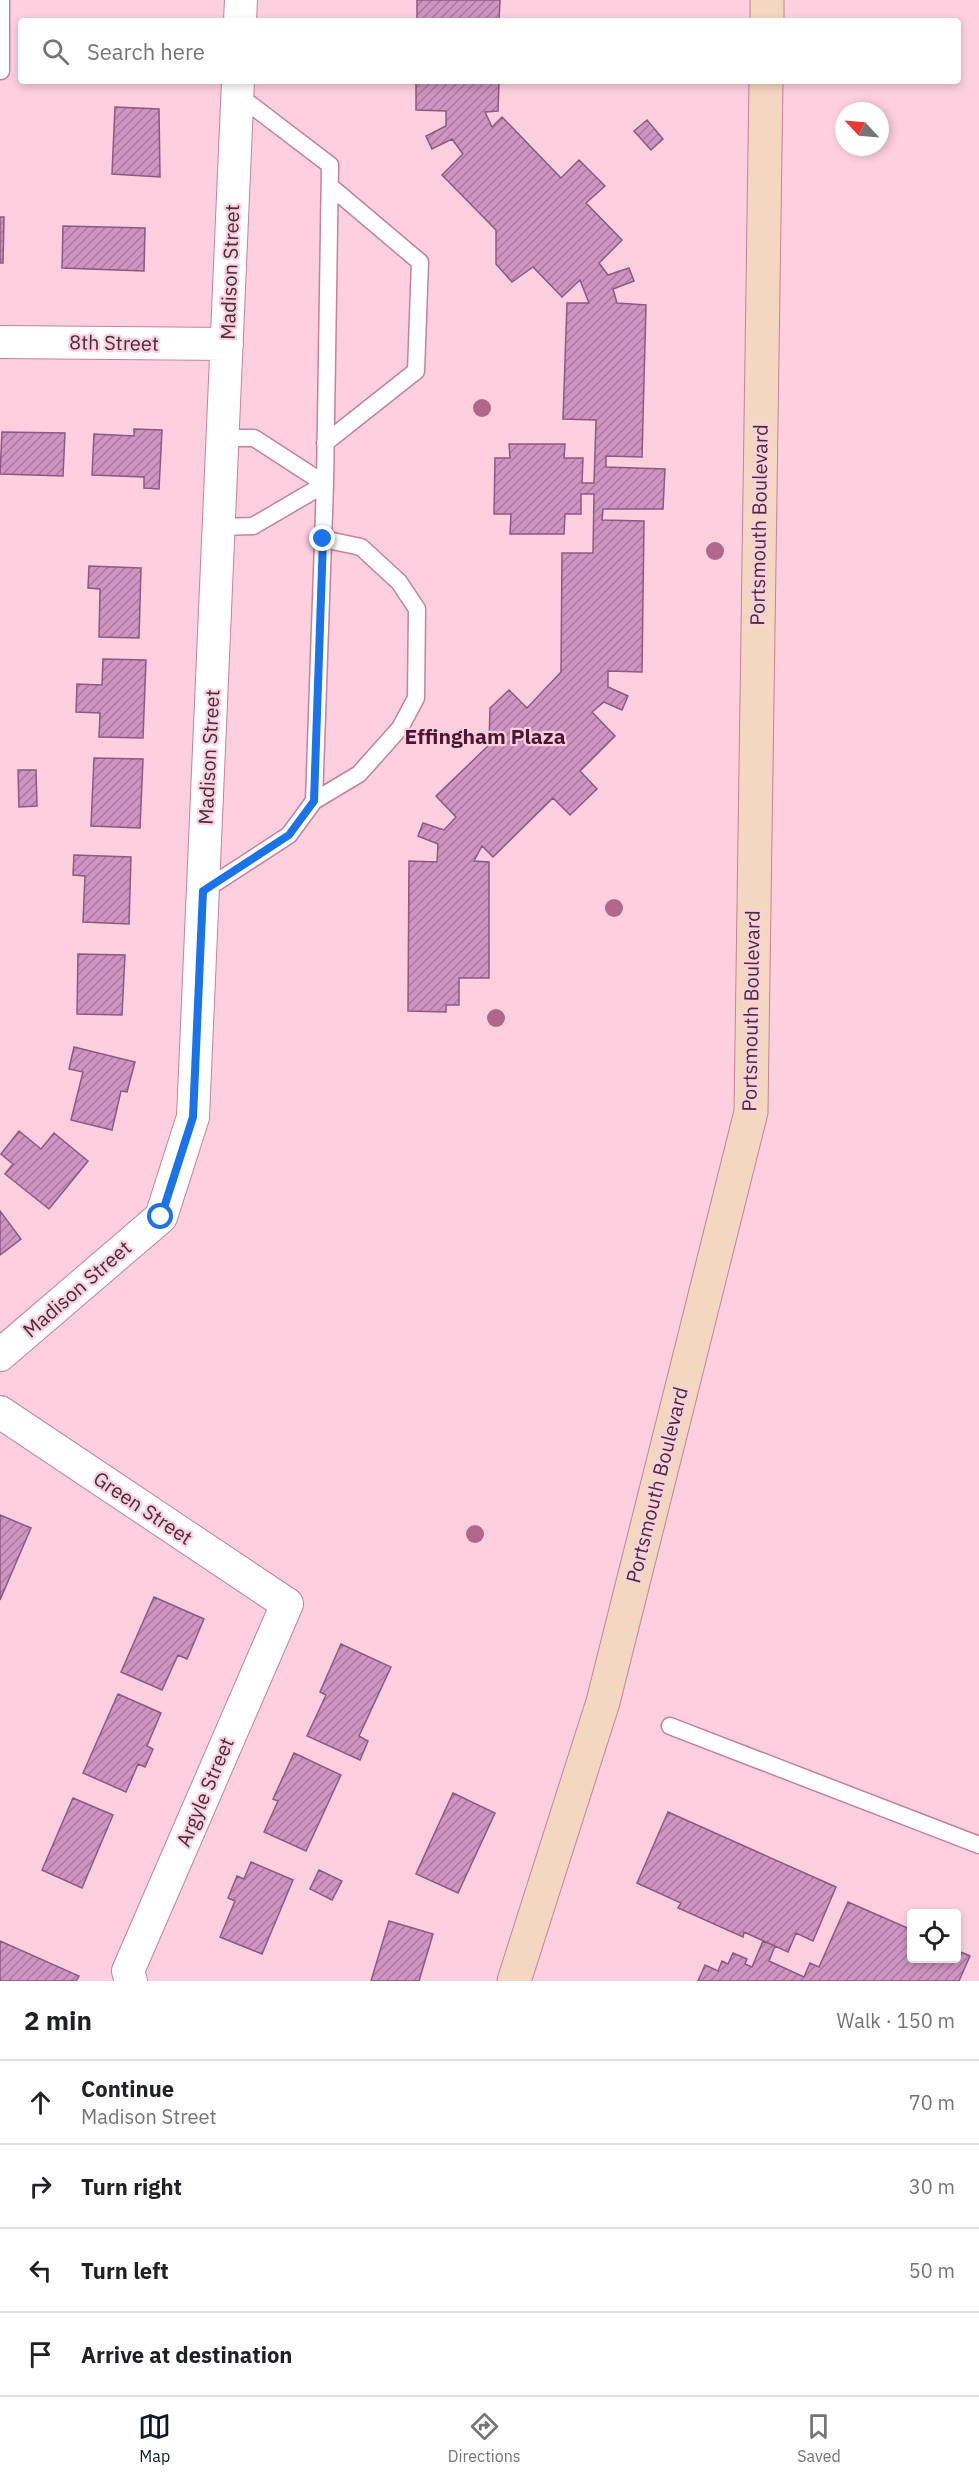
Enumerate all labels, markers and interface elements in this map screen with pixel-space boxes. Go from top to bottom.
search box [18,18,961,84]
icon: search [39,35,72,68]
text: Search here [87,37,205,66]
north arrow [835,102,889,156]
street label: Madison Street [214,204,245,340]
street label: 8th Street [69,328,159,357]
street label: Portsmouth Boulevard [743,424,774,626]
route end [309,525,335,551]
street label: Madison Street [191,689,226,825]
district label: Effingham Plaza [404,722,566,750]
street label: Portsmouth Boulevard [735,910,766,1112]
route start [147,1203,173,1229]
street label: Madison Street [17,1234,137,1343]
street label: Portsmouth Boulevard [619,1384,694,1586]
street label: Green Street [88,1465,198,1551]
street label: Argyle Street [169,1733,240,1851]
map controls [907,1909,961,1963]
button: locate [907,1909,961,1963]
text: 2 min [24,2003,92,2037]
text: Walk · 150 m [837,2007,955,2034]
text: Continue [81,2074,174,2103]
icon: ahead [24,2086,57,2119]
text: 70 m [909,2089,955,2116]
text: Madison Street [81,2103,216,2130]
icon: right [24,2170,57,2203]
text: Turn right [81,2172,182,2201]
text: 30 m [909,2173,955,2200]
icon: left [24,2254,57,2287]
text: Turn left [81,2256,169,2285]
text: 50 m [909,2257,955,2284]
icon: arrive [24,2338,57,2371]
text: Arrive at destination [81,2340,292,2369]
tab: Map [138,2410,171,2466]
tab: Directions [448,2410,521,2466]
tab: Saved [797,2410,841,2466]

